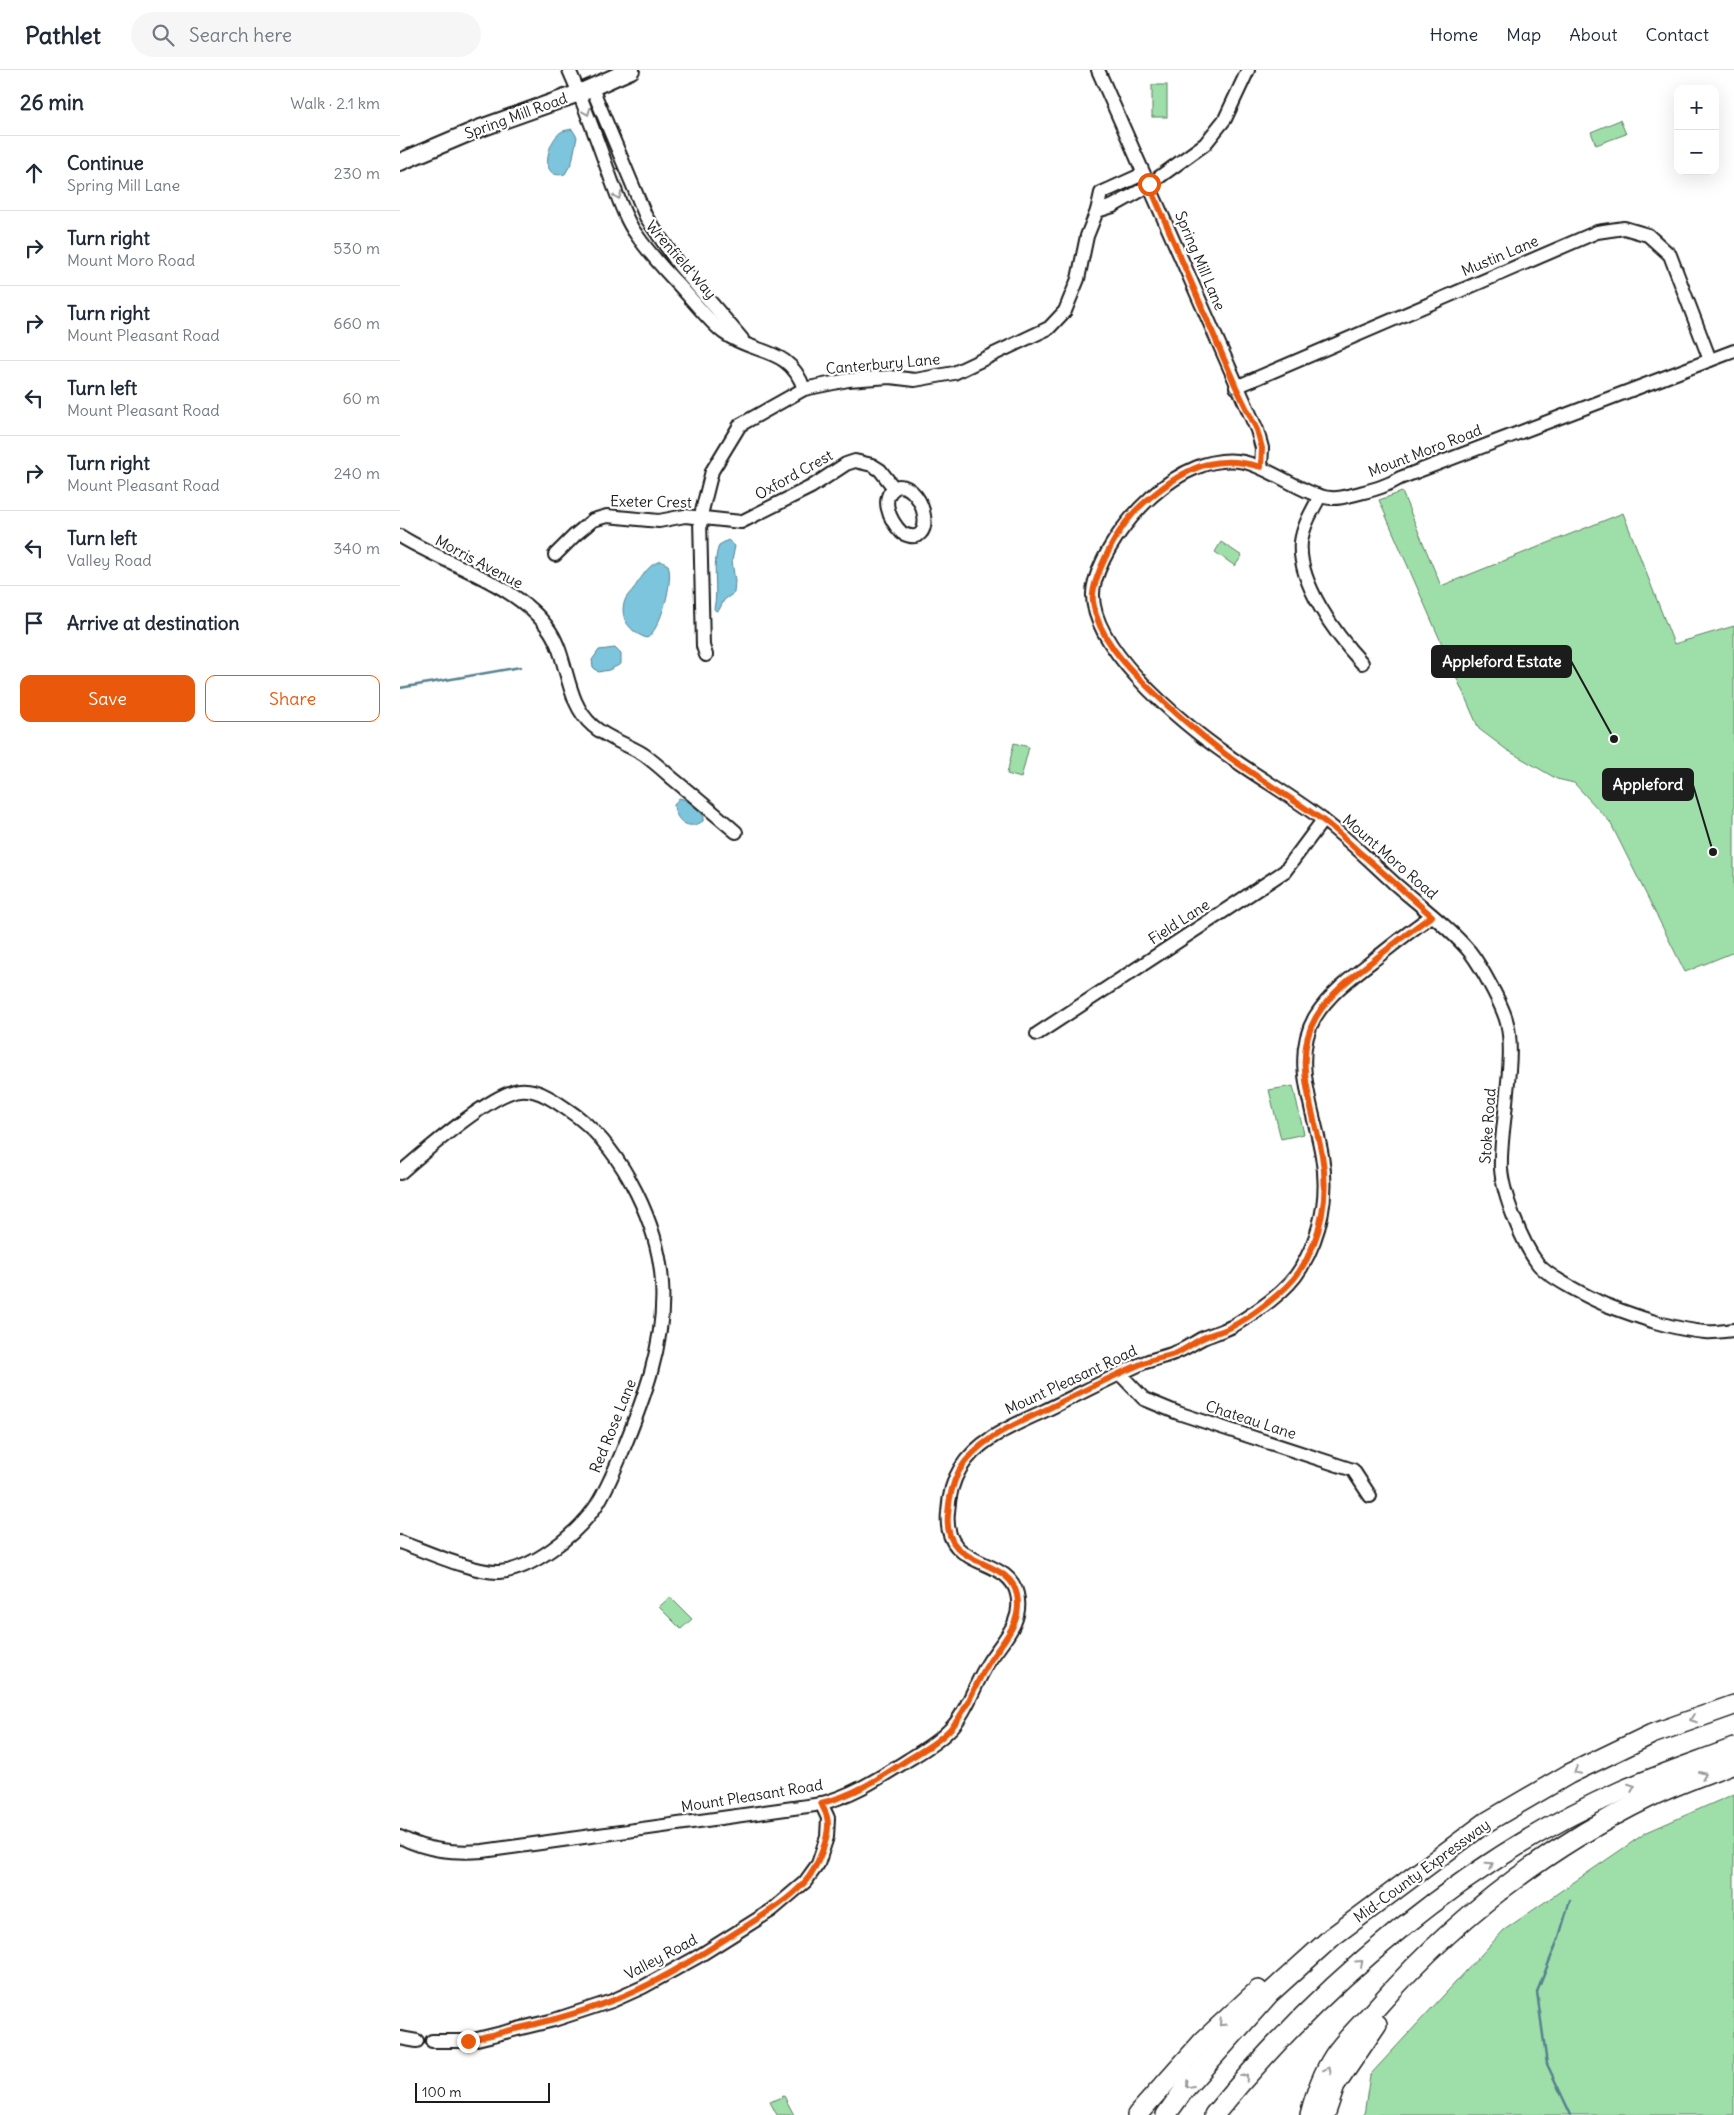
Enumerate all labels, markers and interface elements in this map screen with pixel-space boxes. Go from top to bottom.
search box [131,12,481,57]
text: Pathlet [25,20,101,50]
icon: search [149,21,177,49]
text: Search here [189,23,292,47]
text: Home [1430,23,1478,46]
text: Map [1506,23,1541,46]
text: About [1569,23,1617,46]
text: Contact [1645,23,1709,46]
map controls [1674,85,1719,175]
button: + [1674,85,1719,130]
street label: Spring Mill Road [462,88,570,143]
text: 26 min [20,89,84,116]
text: Walk · 2.1 km [290,93,380,113]
one-way arrow [580,107,591,116]
button: − [1674,130,1719,175]
text: Continue [67,151,144,175]
icon: ahead [20,159,48,187]
text: 230 m [334,163,380,183]
route start [1138,173,1161,196]
text: Spring Mill Lane [67,175,180,195]
one-way arrow [612,191,622,200]
street label: Spring Mill Lane [1171,208,1230,313]
street label: Wrenfield Way [642,217,721,303]
text: Turn right [67,226,150,250]
street label: Mustin Lane [1458,231,1541,280]
icon: right [20,234,48,262]
text: 530 m [333,238,380,258]
text: Mount Moro Road [67,250,195,270]
text: Turn right [67,301,150,325]
icon: right [20,309,48,337]
text: 660 m [333,313,380,333]
text: Mount Pleasant Road [67,325,220,345]
street label: Canterbury Lane [825,349,941,378]
text: Turn left [67,376,137,400]
icon: left [20,384,48,412]
text: 60 m [342,388,380,408]
text: Mount Pleasant Road [67,400,220,420]
street label: Mount Moro Road [1365,420,1484,481]
street label: Oxford Crest [752,445,836,504]
text: Turn right [67,451,150,475]
icon: right [20,459,48,487]
text: 240 m [334,463,380,483]
text: Mount Pleasant Road [67,475,220,495]
street label: Exeter Crest [610,491,692,512]
text: Turn left [67,526,137,550]
street label: Morris Avenue [432,530,526,593]
icon: left [20,534,48,562]
text: 340 m [333,538,380,558]
text: Valley Road [67,550,152,570]
icon: arrive [20,609,48,637]
text: Arrive at destination [67,611,240,635]
callout: Appleford Estate [1432,646,1571,677]
text: Appleford Estate [1442,651,1562,672]
button: Save [20,675,195,722]
button: Share [205,675,380,722]
callout: Appleford [1603,769,1693,800]
text: Appleford [1613,774,1684,795]
street label: Mount Moro Road [1339,810,1442,903]
street label: Field Lane [1145,895,1213,948]
street label: Stoke Road [1475,1087,1500,1165]
street label: Mount Pleasant Road [1002,1341,1140,1418]
street label: Red Rose Lane [585,1376,640,1475]
street label: Chateau Lane [1203,1396,1299,1443]
one-way arrow [1689,1713,1698,1723]
one-way arrow [1573,1765,1582,1775]
one-way arrow [1698,1771,1707,1782]
street label: Mount Pleasant Road [680,1775,824,1816]
one-way arrow [1627,1783,1636,1793]
street label: Mid-County Expressway [1350,1815,1494,1926]
one-way arrow [1484,1862,1493,1871]
street label: Valley Road [621,1929,700,1984]
one-way arrow [1354,1959,1363,1968]
one-way arrow [1219,2017,1228,2026]
route end [457,2030,480,2053]
one-way arrow [1321,2066,1332,2075]
one-way arrow [1239,2074,1247,2083]
one-way arrow [1186,2079,1194,2088]
scale bar [415,2080,550,2103]
text: 100 m [422,2083,462,2101]

